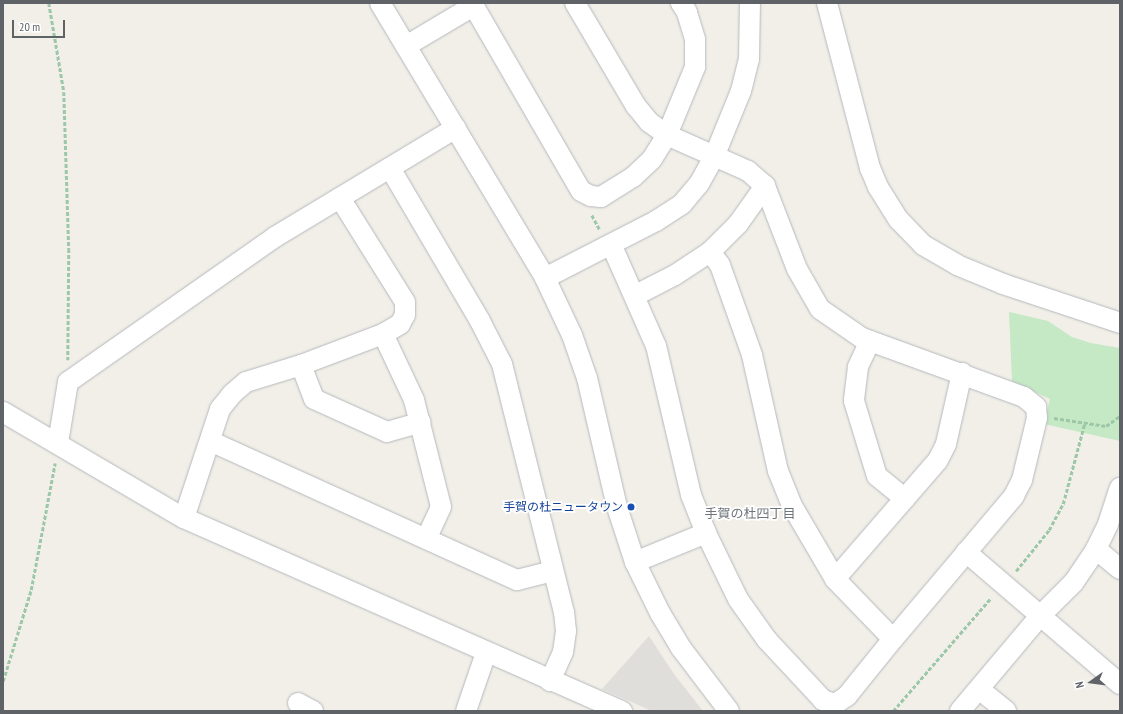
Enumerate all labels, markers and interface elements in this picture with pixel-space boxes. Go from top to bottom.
scale bar [14,12,67,38]
text: 20 m [19,19,40,34]
place label: 手賀の杜ニュータウン [503,500,623,514]
marker: 手賀の杜ニュータウン [626,502,636,512]
district label: 手賀の杜四丁目 [705,506,795,522]
north arrow [1071,662,1111,702]
text: N [1072,680,1087,689]

